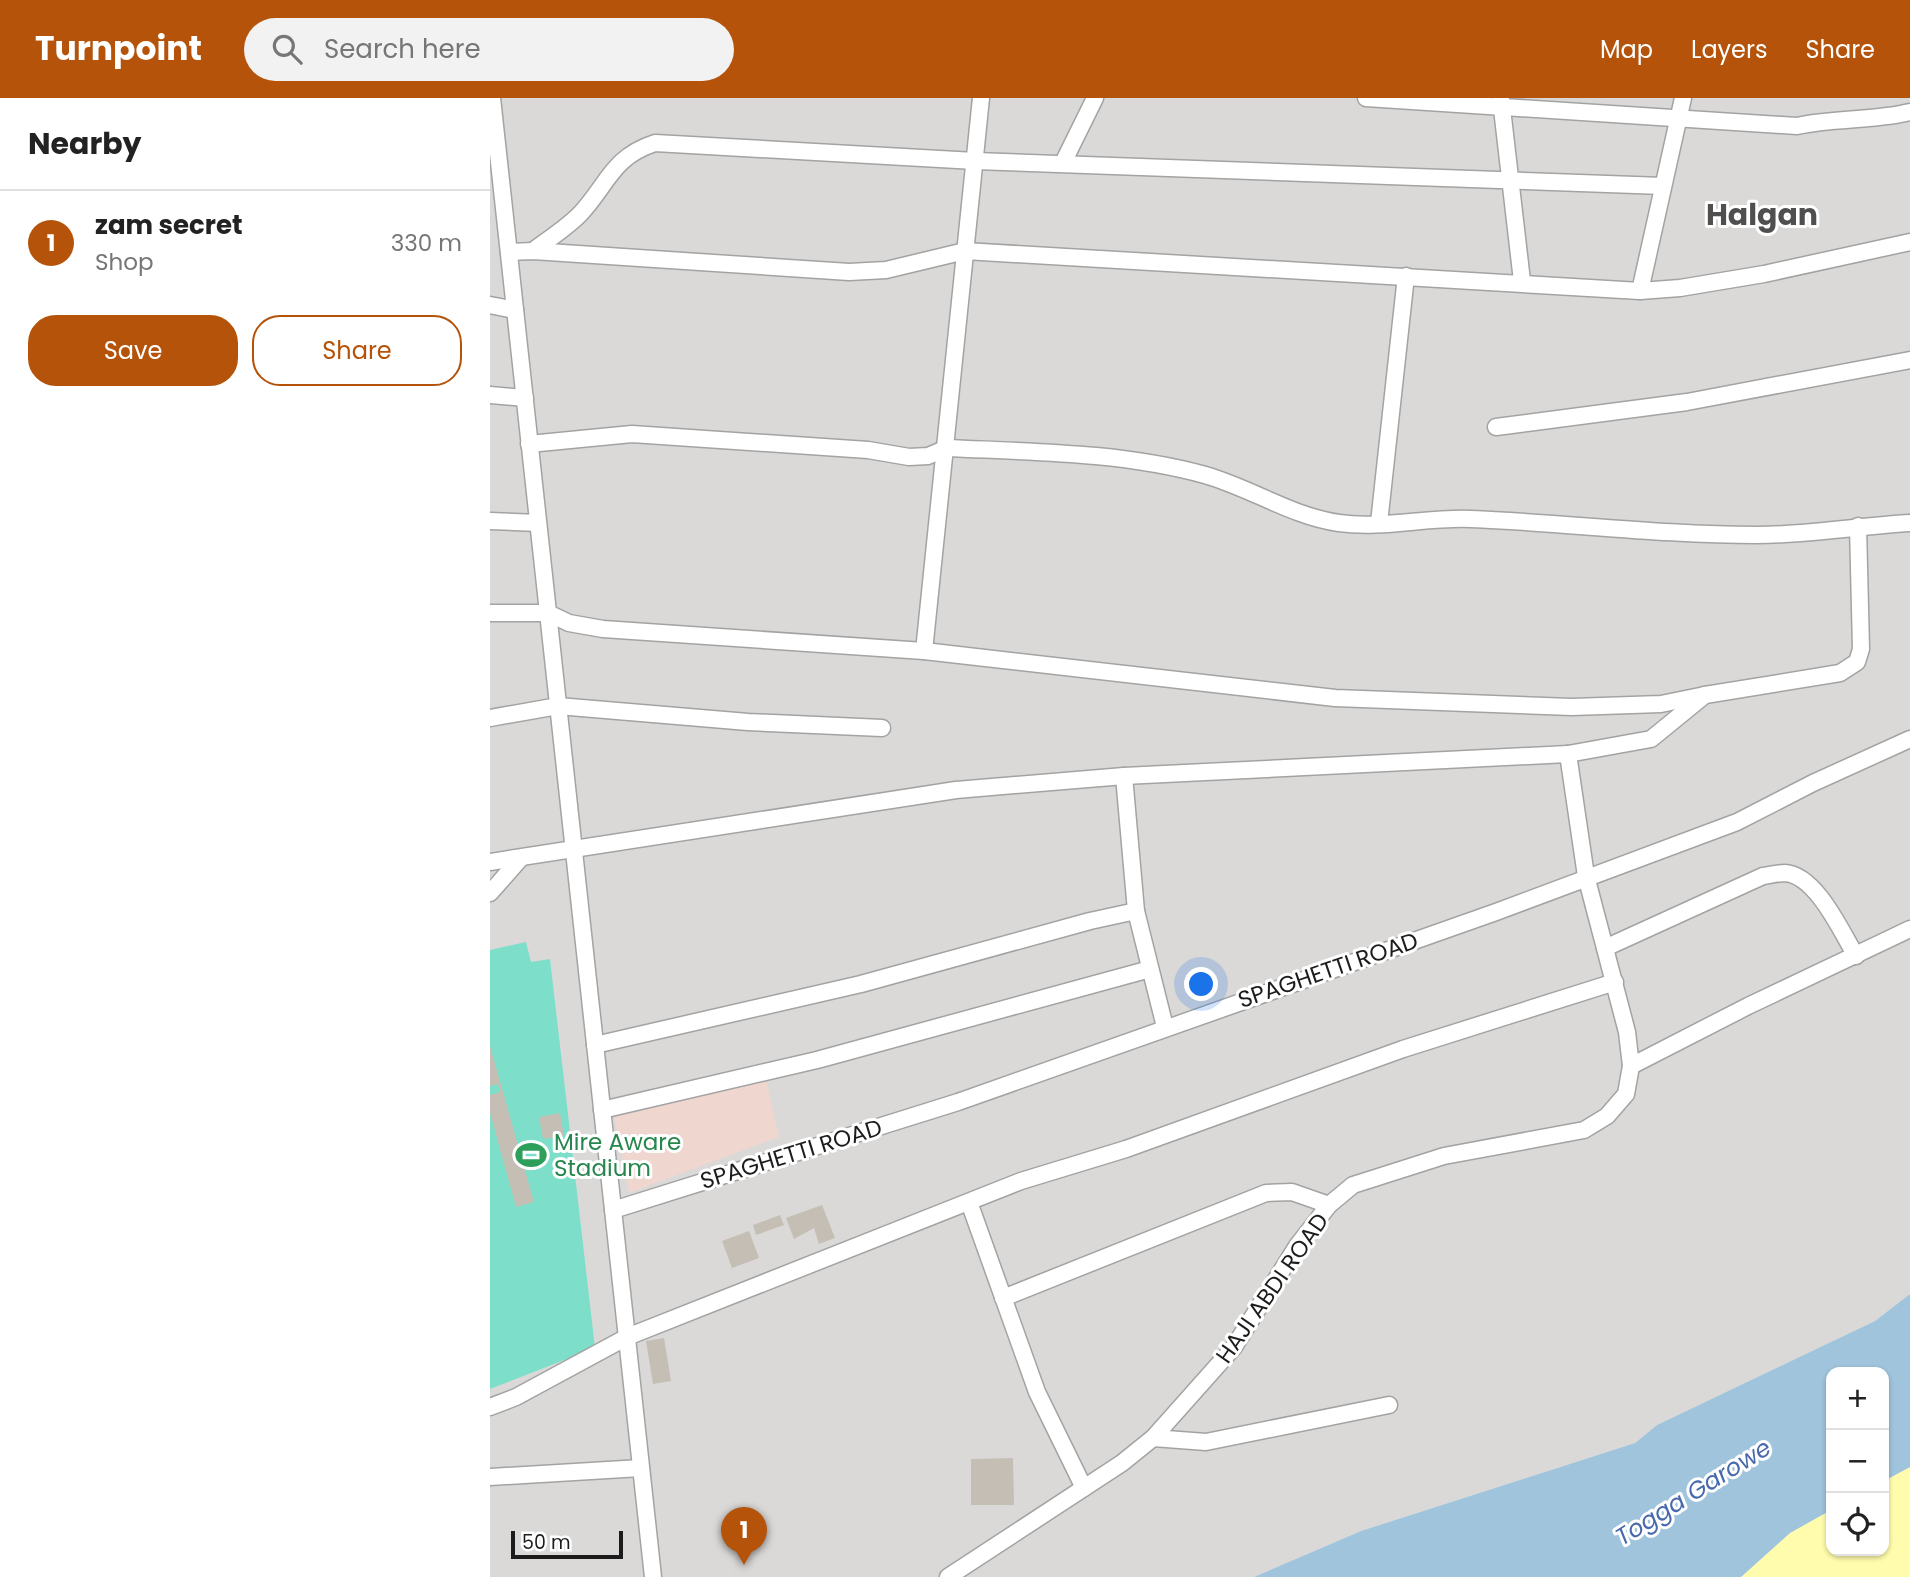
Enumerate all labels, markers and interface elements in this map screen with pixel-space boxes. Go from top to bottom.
search box [244,18,734,81]
text: Turnpoint [35,25,202,72]
icon: search [268,30,306,68]
text: Search here [324,31,481,67]
text: Map [1600,33,1653,66]
text: Layers [1691,33,1767,66]
text: Share [1805,33,1875,66]
text: Nearby [28,122,142,165]
district label: Halgan [1706,193,1818,236]
text: zam secret [95,207,243,243]
text: 1 [47,227,55,259]
text: 330 m [391,227,462,259]
text: Shop [95,246,154,278]
button: Save [28,315,238,386]
button: Share [252,315,462,386]
street label: SPAGHETTI ROAD [1234,924,1422,1016]
your location [1184,967,1218,1001]
street label: SPAGHETTI ROAD [696,1111,886,1197]
place label: Mire Aware Stadium [554,1126,681,1184]
sports icon: Mire Aware Stadium [514,1138,548,1172]
street label: HAJI ABDI ROAD [1208,1206,1336,1370]
map controls [1826,1367,1889,1556]
button: + [1826,1367,1889,1430]
button: − [1826,1430,1889,1493]
water label: Togga Garowe [1609,1431,1777,1553]
button: locate [1826,1493,1889,1556]
pin: 1 [721,1507,767,1565]
scale bar [511,1528,623,1560]
text: 50 m [522,1529,571,1556]

